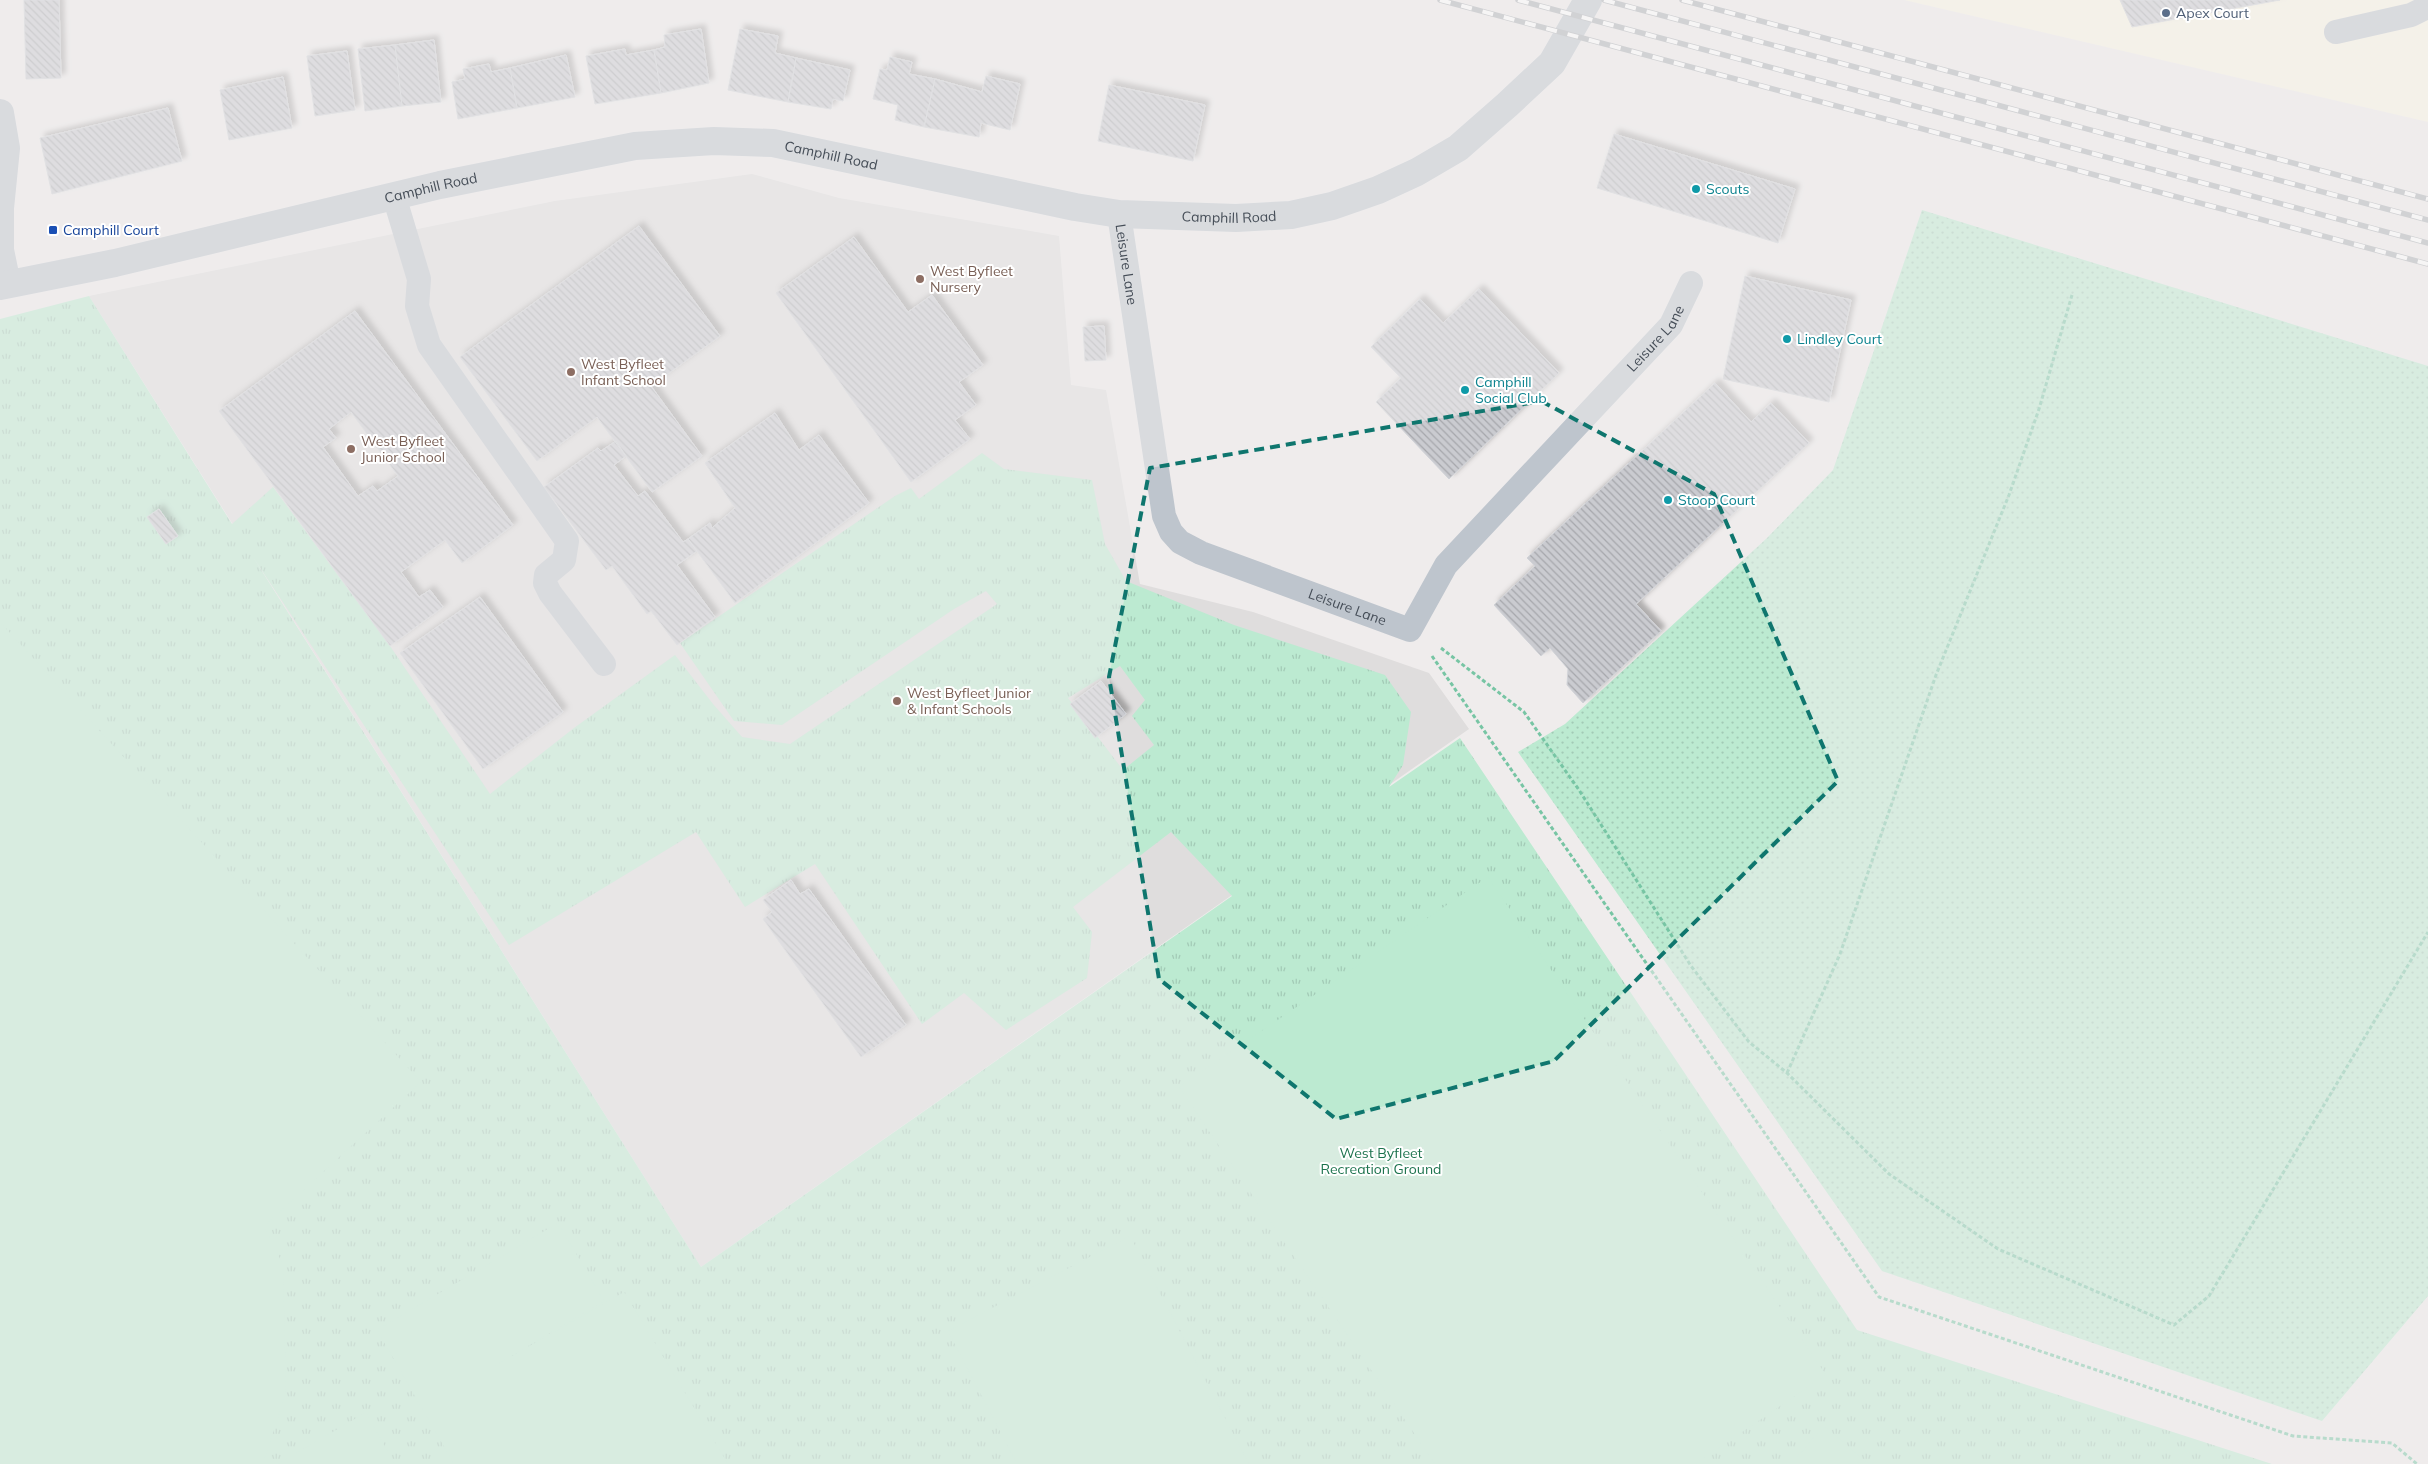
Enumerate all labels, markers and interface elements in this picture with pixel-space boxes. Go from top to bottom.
place label: Apex Court [2176,4,2249,22]
marker: Apex Court [2160,7,2172,19]
street label: Camphill Road [783,137,879,174]
street label: Camphill Road [383,169,479,207]
place label: Scouts [1706,180,1749,198]
marker: Scouts [1690,183,1702,195]
street label: Camphill Road [1181,207,1277,227]
place label: Camphill Court [63,221,159,239]
street label: Leisure Lane [1112,223,1141,306]
marker: Camphill Court [47,224,59,236]
place label: West Byfleet Nursery [930,262,1013,296]
marker: West Byfleet Nursery [914,273,926,285]
street label: Leisure Lane [1623,302,1688,376]
place label: Lindley Court [1797,330,1882,348]
marker: Lindley Court [1781,333,1793,345]
place label: West Byfleet Infant School [581,355,666,389]
marker: West Byfleet Infant School [565,366,577,378]
place label: Camphill Social Club [1475,373,1547,407]
marker: Camphill Social Club [1459,384,1471,396]
place label: West Byfleet Junior School [361,432,445,466]
marker: West Byfleet Junior School [345,443,357,455]
place label: Stoop Court [1678,491,1755,509]
marker: Stoop Court [1662,494,1674,506]
street label: Leisure Lane [1306,584,1389,630]
place label: West Byfleet Junior & Infant Schools [907,684,1032,718]
marker: West Byfleet Junior & Infant Schools [891,695,903,707]
park label: West Byfleet Recreation Ground [1320,1144,1442,1178]

